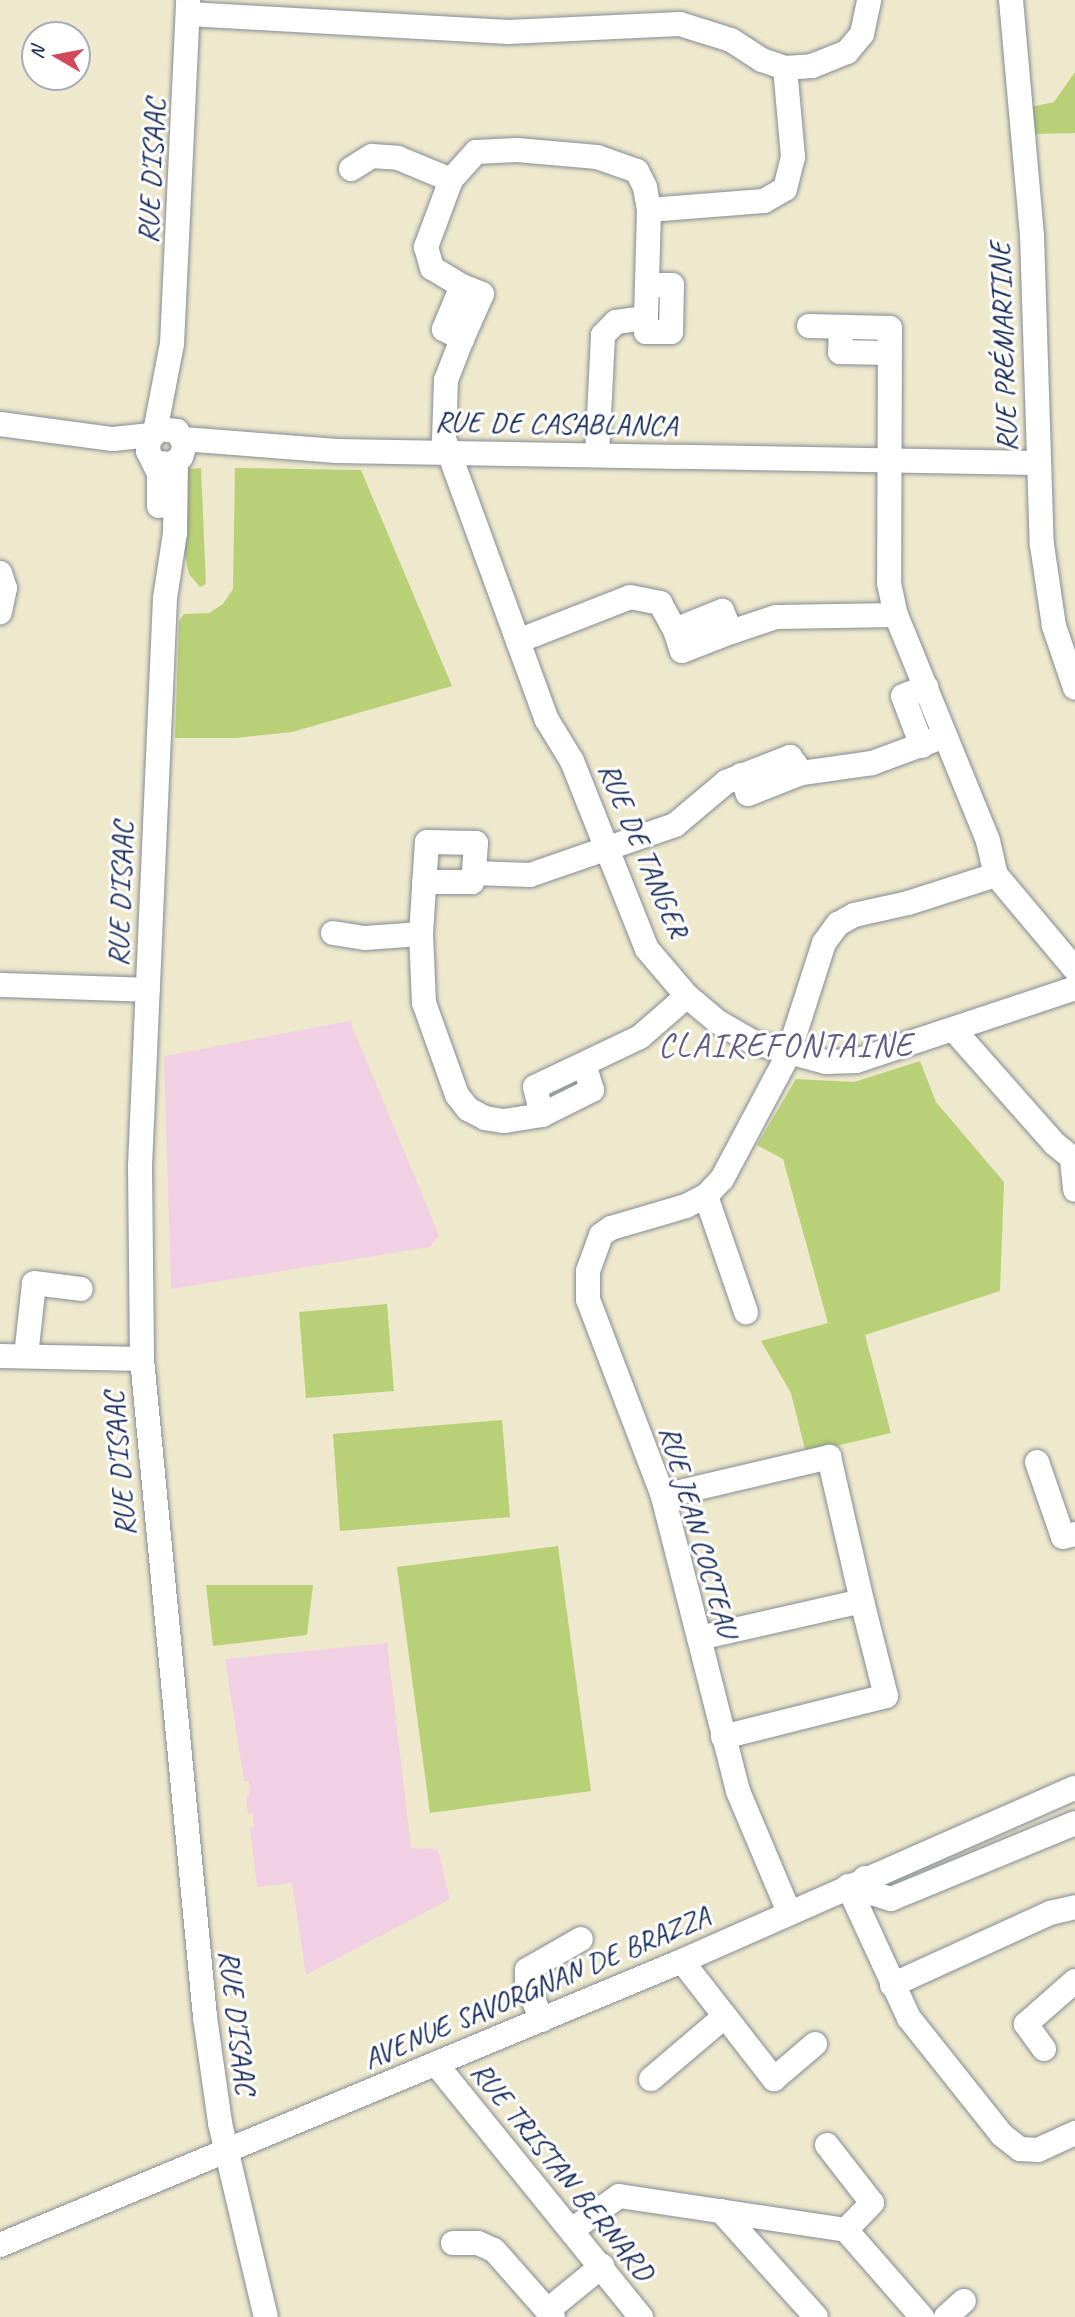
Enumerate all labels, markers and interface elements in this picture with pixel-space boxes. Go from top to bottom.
north arrow [21,21,91,91]
text: N [24,45,50,61]
street label: RUE D'ISAAC [129,98,173,244]
street label: RUE PRÉMARTINE [981,241,1025,453]
street label: RUE DE CASABLANCA [436,403,676,443]
street label: RUE DE TANGER [591,758,697,942]
street label: RUE D'ISAAC [99,821,141,967]
district label: CLAIREFONTAINE [662,1026,910,1066]
street label: RUE D'ISAAC [95,1390,143,1538]
street label: RUE JEAN COCTEAU [652,1421,746,1641]
street label: AVENUE SAVORGNAN DE BRAZZA [357,1898,715,2076]
street label: RUE D'ISAAC [211,1948,265,2096]
street label: RUE TRISTAN BERNARD [463,2054,663,2288]

